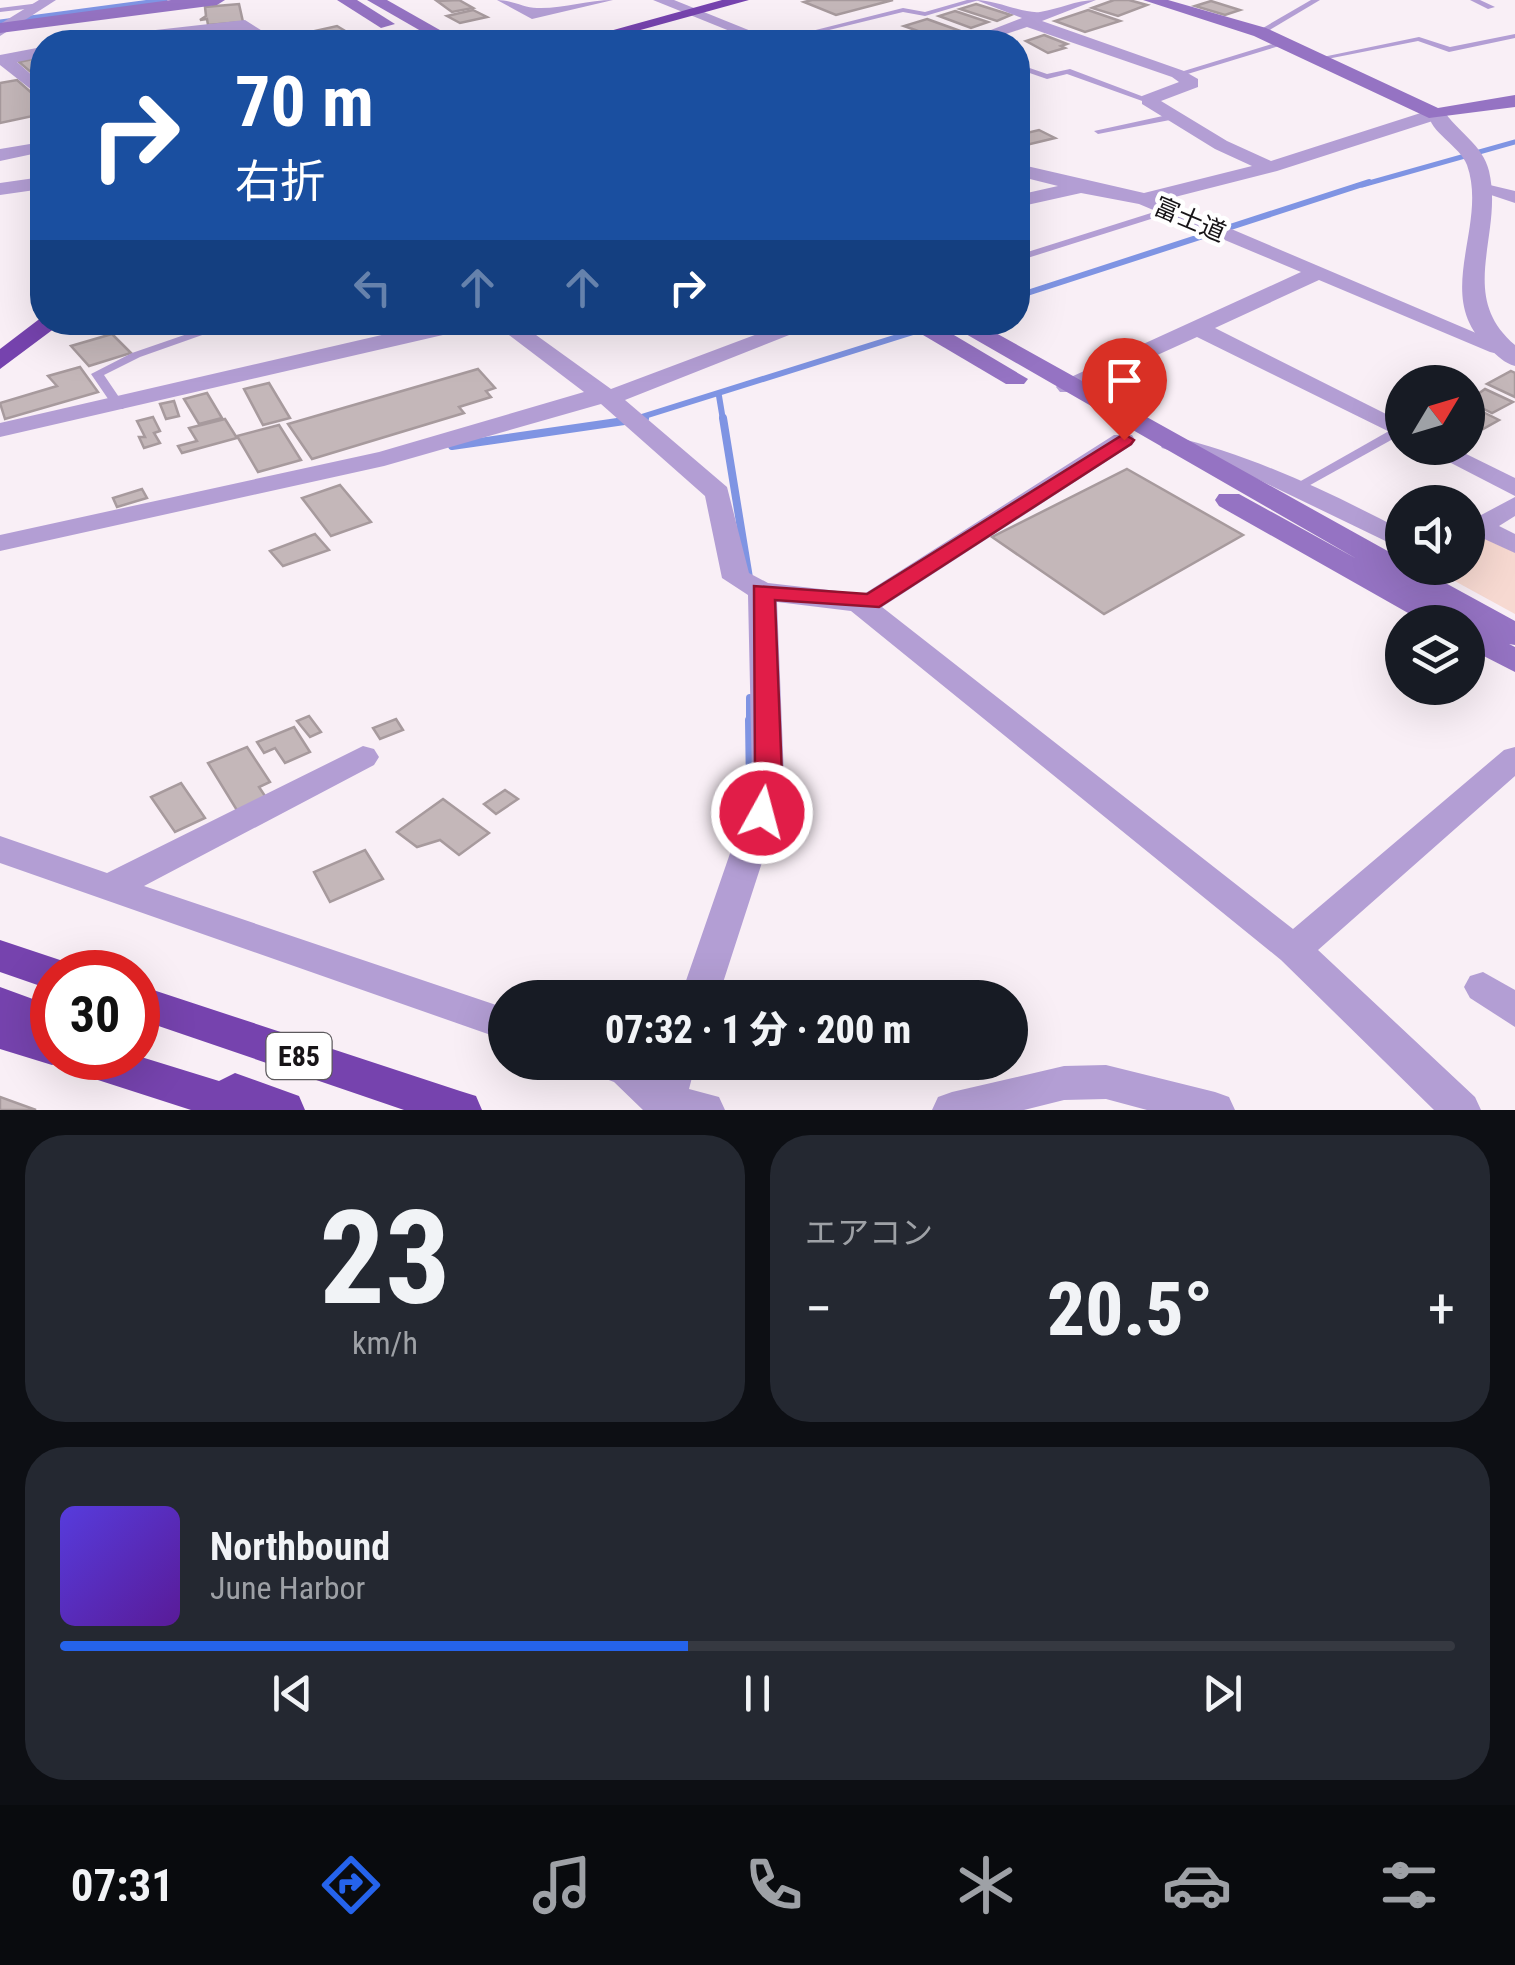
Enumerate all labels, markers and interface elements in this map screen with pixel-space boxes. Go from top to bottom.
text: 70 m [235,61,374,143]
icon: right [70,70,200,200]
text: 右折 [235,155,325,208]
street label: 富士道 [1150,191,1230,247]
icon: left [345,260,400,315]
icon: ahead [450,260,505,315]
icon: ahead [555,260,610,315]
icon: right [660,260,715,315]
pin [1082,338,1167,441]
icon: arrive [1097,353,1152,408]
north arrow [1385,365,1485,465]
map controls [1385,365,1485,705]
button: sound [1385,485,1485,585]
button: layers [1385,605,1485,705]
position arrow [710,761,814,865]
speed limit sign: 30 [30,950,160,1080]
text: 07:32 · 1 分 · 200 m [605,1008,911,1052]
road number: E85 [266,1033,332,1079]
text: 23 [319,1182,451,1335]
text: エアコン [805,1214,933,1252]
text: 20.5° [1047,1265,1213,1353]
text: − [805,1277,833,1341]
text: + [1428,1277,1455,1341]
text: km/h [352,1324,418,1362]
text: Northbound [210,1525,390,1569]
text: June Harbor [210,1569,365,1607]
icon: previous [265,1666,320,1721]
icon: pause [730,1666,785,1721]
icon: next [1195,1666,1250,1721]
icon: directions [316,1850,386,1920]
icon: music [527,1850,597,1920]
icon: phone [739,1850,809,1920]
icon: climate [951,1850,1021,1920]
icon: car [1162,1850,1232,1920]
icon: filters [1374,1850,1444,1920]
text: 07:31 [71,1859,174,1912]

